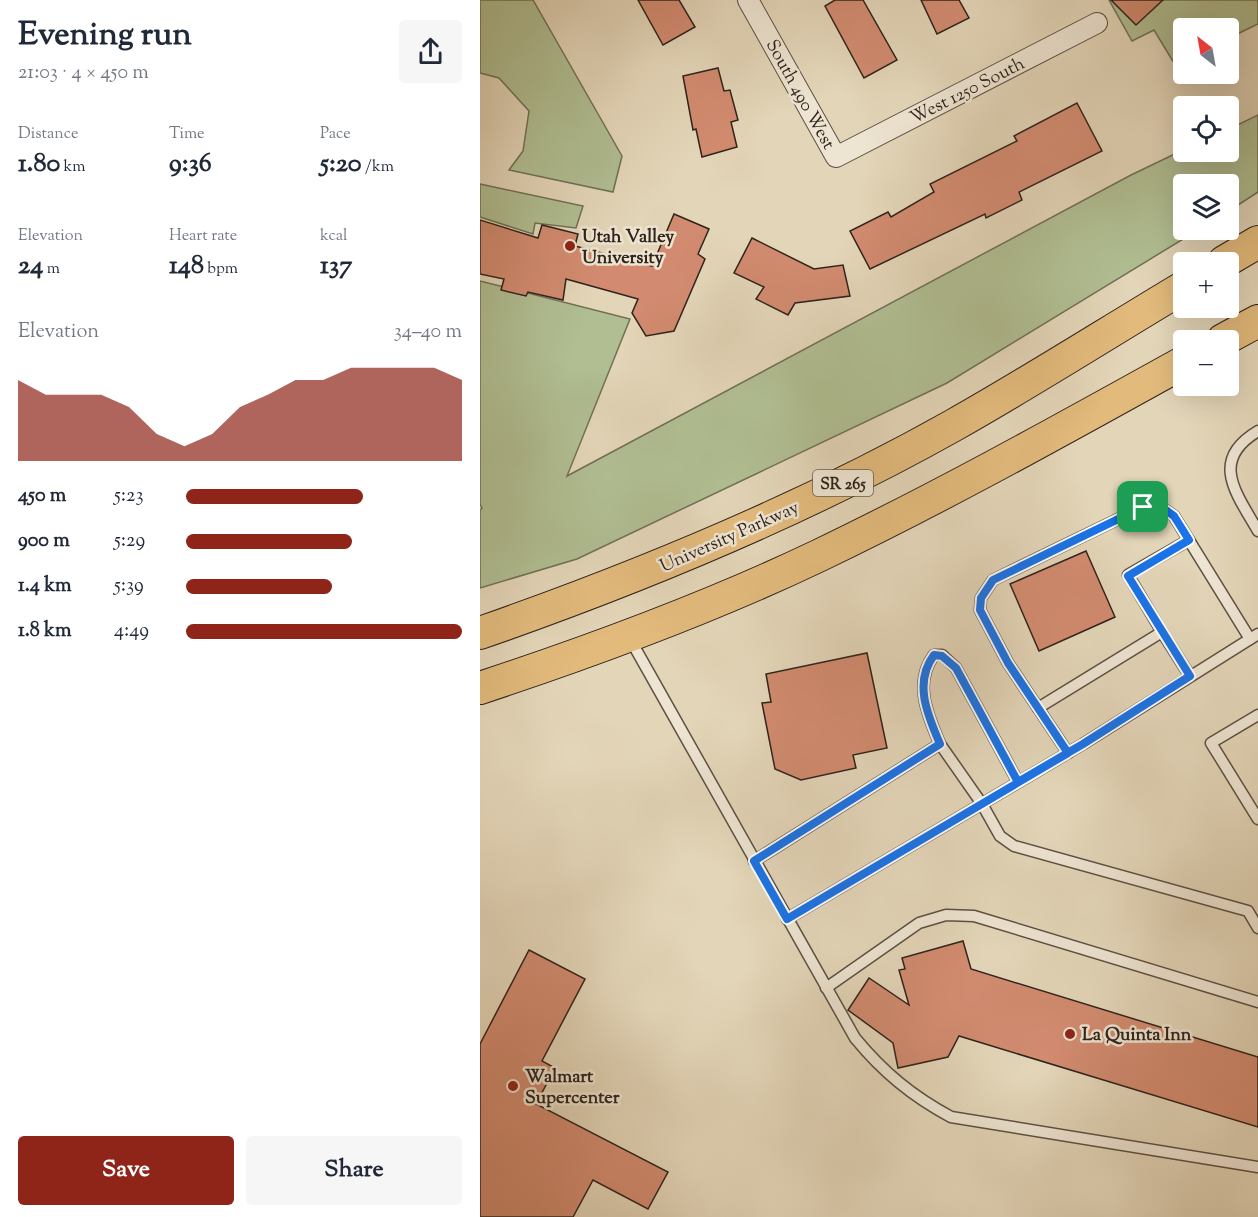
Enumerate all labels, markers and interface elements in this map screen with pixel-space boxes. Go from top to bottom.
text: Evening run [18,12,192,60]
north arrow [1173,18,1239,84]
map controls [1173,18,1239,396]
button: share [399,20,462,83]
street label: South 490 West [758,35,840,155]
street label: West 1250 South [906,52,1030,132]
text: 21:03 · 4 × 450 m [18,59,149,88]
button: locate [1173,96,1239,162]
text: Distance [18,123,78,146]
text: Time [169,123,205,146]
text: Pace [320,123,351,146]
text: 1.80 [18,146,60,183]
text: 9:36 [169,146,212,183]
text: 5:20 [320,146,362,183]
text: km [60,156,86,179]
text: /km [362,156,394,179]
button: layers [1173,174,1239,240]
text: Elevation [18,225,83,248]
text: Heart rate [169,225,237,248]
text: kcal [320,225,348,248]
place label: Utah Valley University [582,225,674,272]
marker: Utah Valley University [563,239,577,253]
text: 24 [18,248,43,285]
text: 148 [169,248,204,285]
text: 137 [320,248,352,285]
button: + [1173,252,1239,318]
text: m [43,258,60,281]
text: bpm [204,258,238,281]
text: Elevation [18,318,99,347]
text: 34–40 m [394,318,462,347]
button: − [1173,330,1239,396]
road number: SR 265 [813,470,873,496]
pin [1117,481,1168,532]
text: 450 m [18,482,66,511]
text: 5:23 [114,482,143,511]
icon: arrive [1126,490,1159,523]
street label: University Parkway [656,495,804,580]
text: 900 m [18,527,70,556]
text: 5:29 [114,527,145,556]
text: 1.4 km [18,572,72,601]
text: 5:39 [114,572,144,601]
text: 1.8 km [18,617,72,646]
text: 4:49 [114,617,149,646]
place label: La Quinta Inn [1082,1023,1192,1049]
marker: La Quinta Inn [1063,1027,1077,1041]
place label: Walmart Supercenter [525,1065,620,1112]
marker: Walmart Supercenter [506,1079,520,1093]
button: Save [18,1136,234,1205]
button: Share [246,1136,462,1205]

